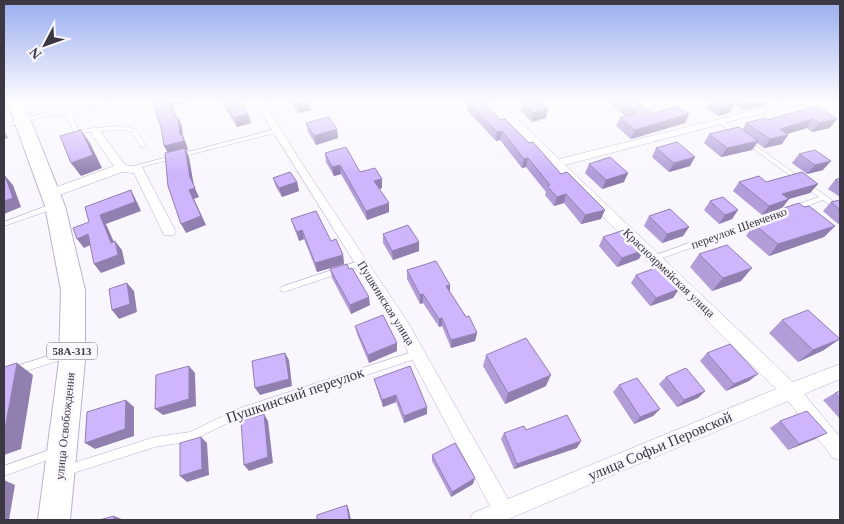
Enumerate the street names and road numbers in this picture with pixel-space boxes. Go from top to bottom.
street label: переулок Шевченко [689,204,789,252]
street label: Красноармейская улица [620,226,718,321]
street label: Пушкинская улица [354,258,418,348]
road number: 58А-313 [47,342,97,360]
street label: Пушкинский переулок [224,364,367,426]
street label: улица Освобождения [52,371,78,480]
street label: улица Софьи Перовской [586,408,734,484]

